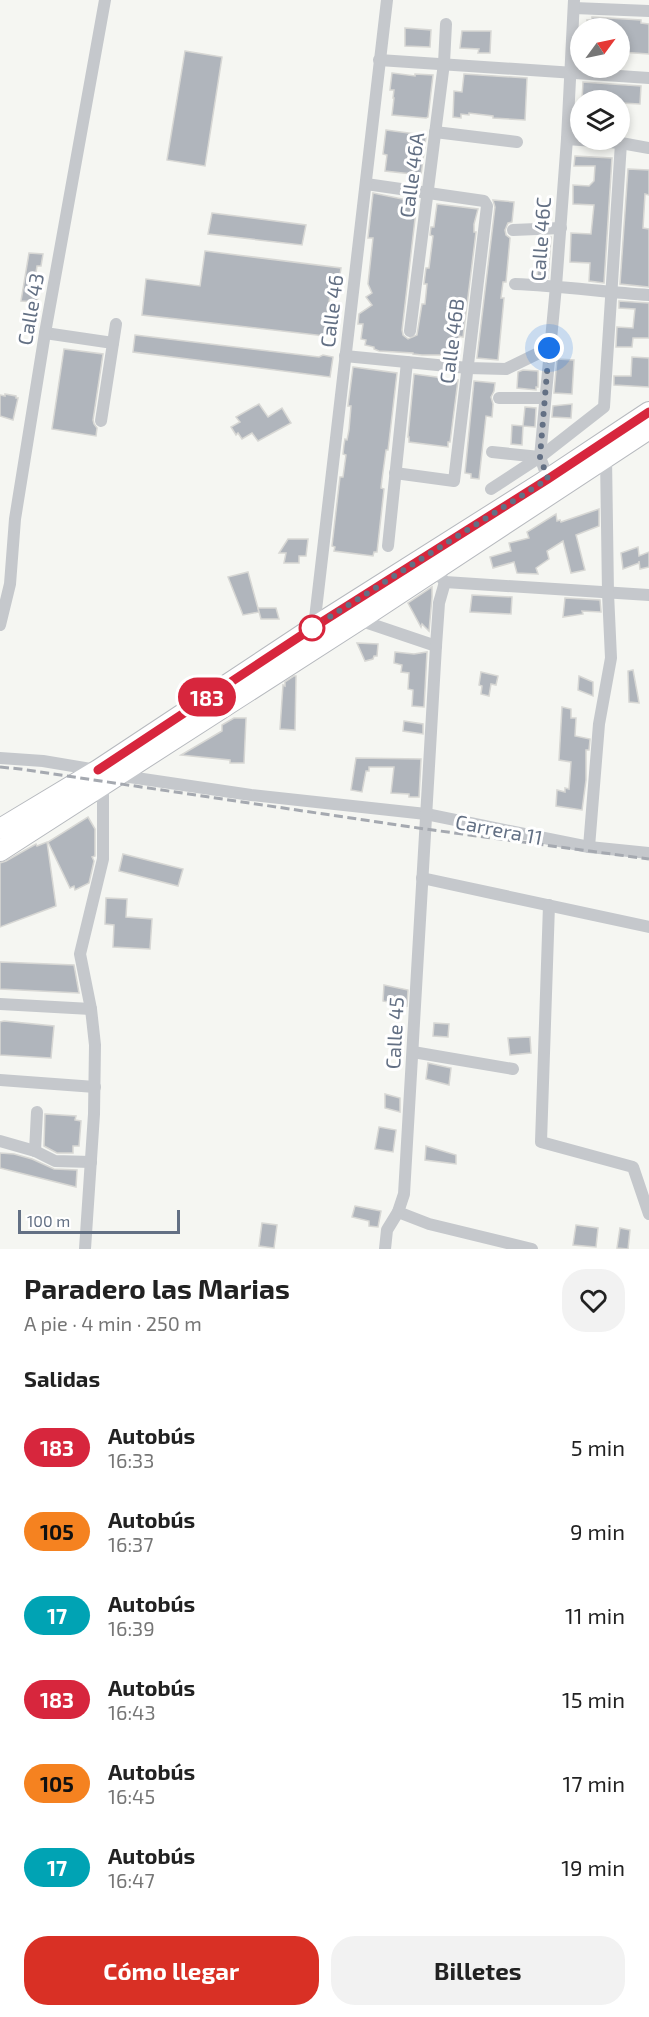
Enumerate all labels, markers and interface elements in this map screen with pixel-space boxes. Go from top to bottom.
north arrow [570,18,630,78]
map controls [570,18,630,150]
button: layers [570,90,630,150]
street label: Calle 46A [394,130,428,219]
street label: Calle 46C [525,196,555,282]
street label: Calle 43 [12,271,48,347]
street label: Calle 46 [315,273,347,349]
street label: Calle 46B [434,297,468,385]
your location [534,333,564,363]
unlabelled marker [299,615,325,641]
line badge: 183 [172,678,242,716]
text: 183 [190,685,224,710]
street label: Carrera 11 [453,809,545,849]
street label: Calle 45 [380,996,408,1070]
scale bar [18,1207,180,1234]
text: 100 m [27,1211,70,1230]
button: heart [562,1269,625,1332]
text: Paradero las Marias [24,1271,290,1305]
text: A pie · 4 min · 250 m [24,1311,202,1335]
text: Salidas [24,1365,100,1391]
text: Autobús [108,1422,195,1448]
text: 5 min [571,1434,625,1460]
text: 183 [40,1435,74,1460]
text: 16:33 [108,1448,154,1472]
text: Autobús [108,1506,195,1532]
text: 9 min [570,1518,625,1544]
text: 105 [40,1519,74,1544]
text: 16:37 [108,1532,153,1556]
text: Autobús [108,1590,195,1616]
text: 11 min [565,1602,625,1628]
text: 17 [47,1603,67,1628]
text: 16:39 [108,1616,155,1640]
text: Autobús [108,1674,195,1700]
text: 15 min [562,1686,625,1712]
text: 183 [40,1687,74,1712]
text: 16:43 [108,1700,156,1724]
text: Autobús [108,1758,195,1784]
text: 17 min [563,1770,625,1796]
text: 105 [40,1771,74,1796]
text: 16:45 [108,1784,155,1808]
text: Autobús [108,1842,195,1868]
text: 19 min [561,1854,625,1880]
text: 17 [47,1855,67,1880]
text: 16:47 [108,1868,155,1892]
button: Cómo llegar [24,1936,319,2005]
button: Billetes [331,1936,625,2005]

